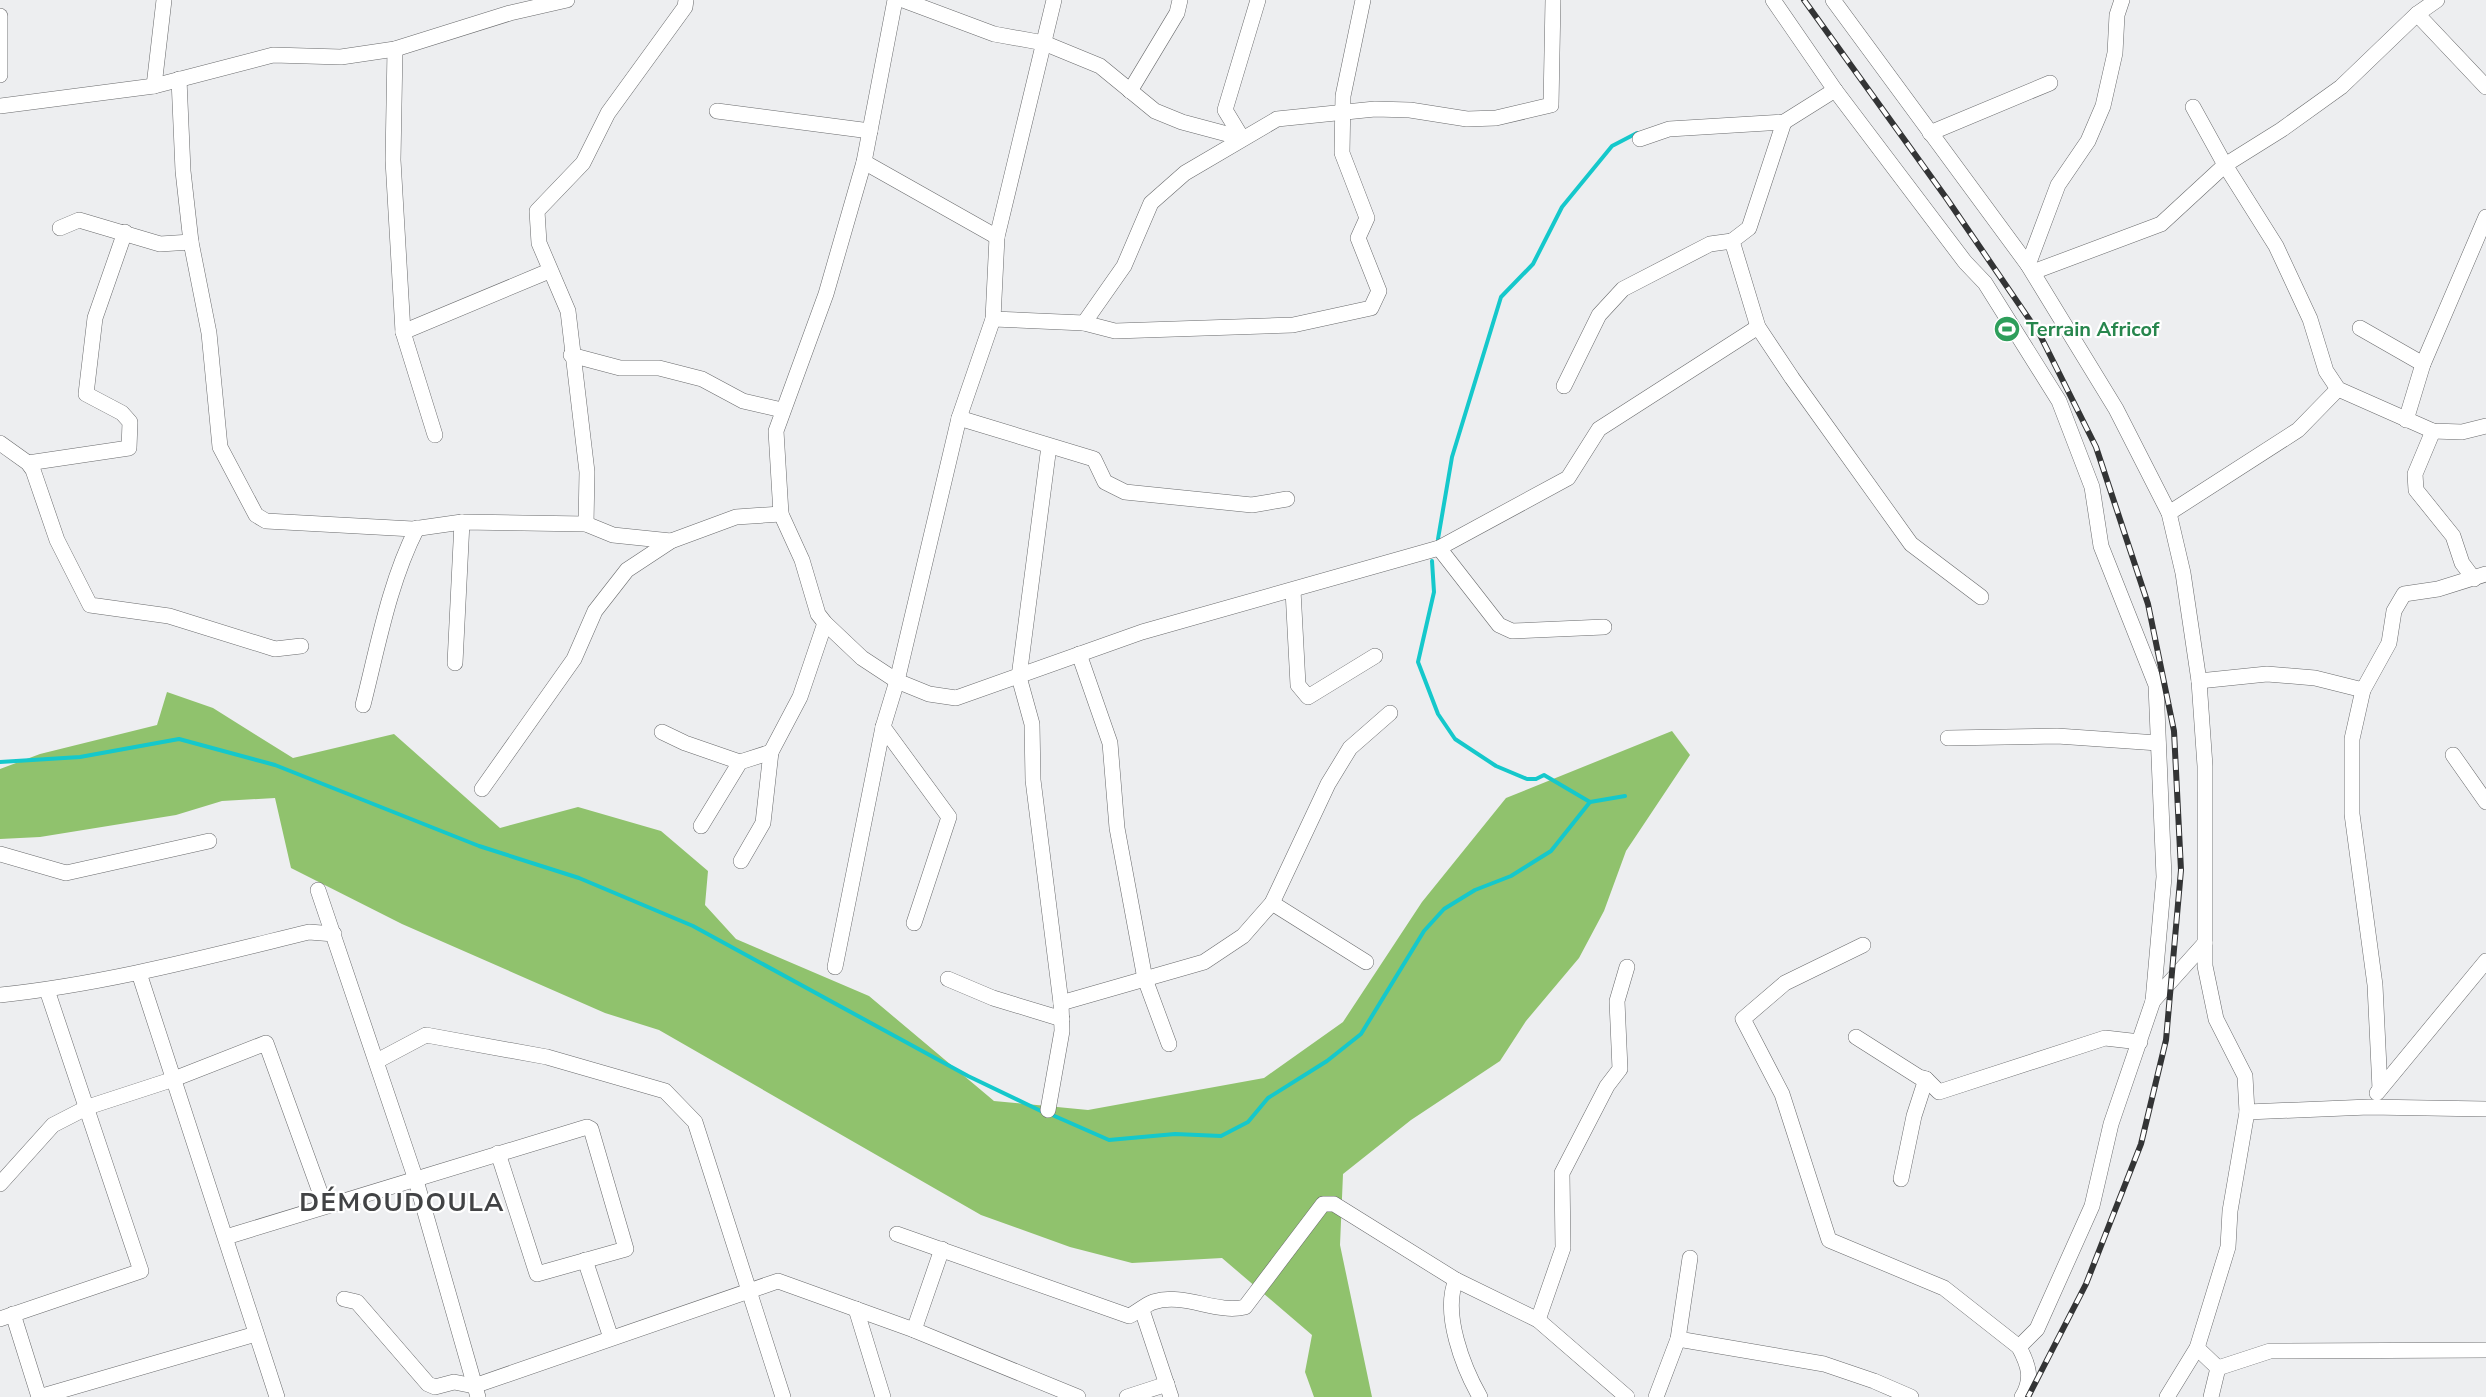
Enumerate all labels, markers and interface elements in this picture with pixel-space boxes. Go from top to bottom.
sports icon: Terrain Africof [1992,314,2022,344]
place label: Terrain Africof [2026,316,2160,343]
district label: DÉMOUDOULA [299,1185,505,1220]

